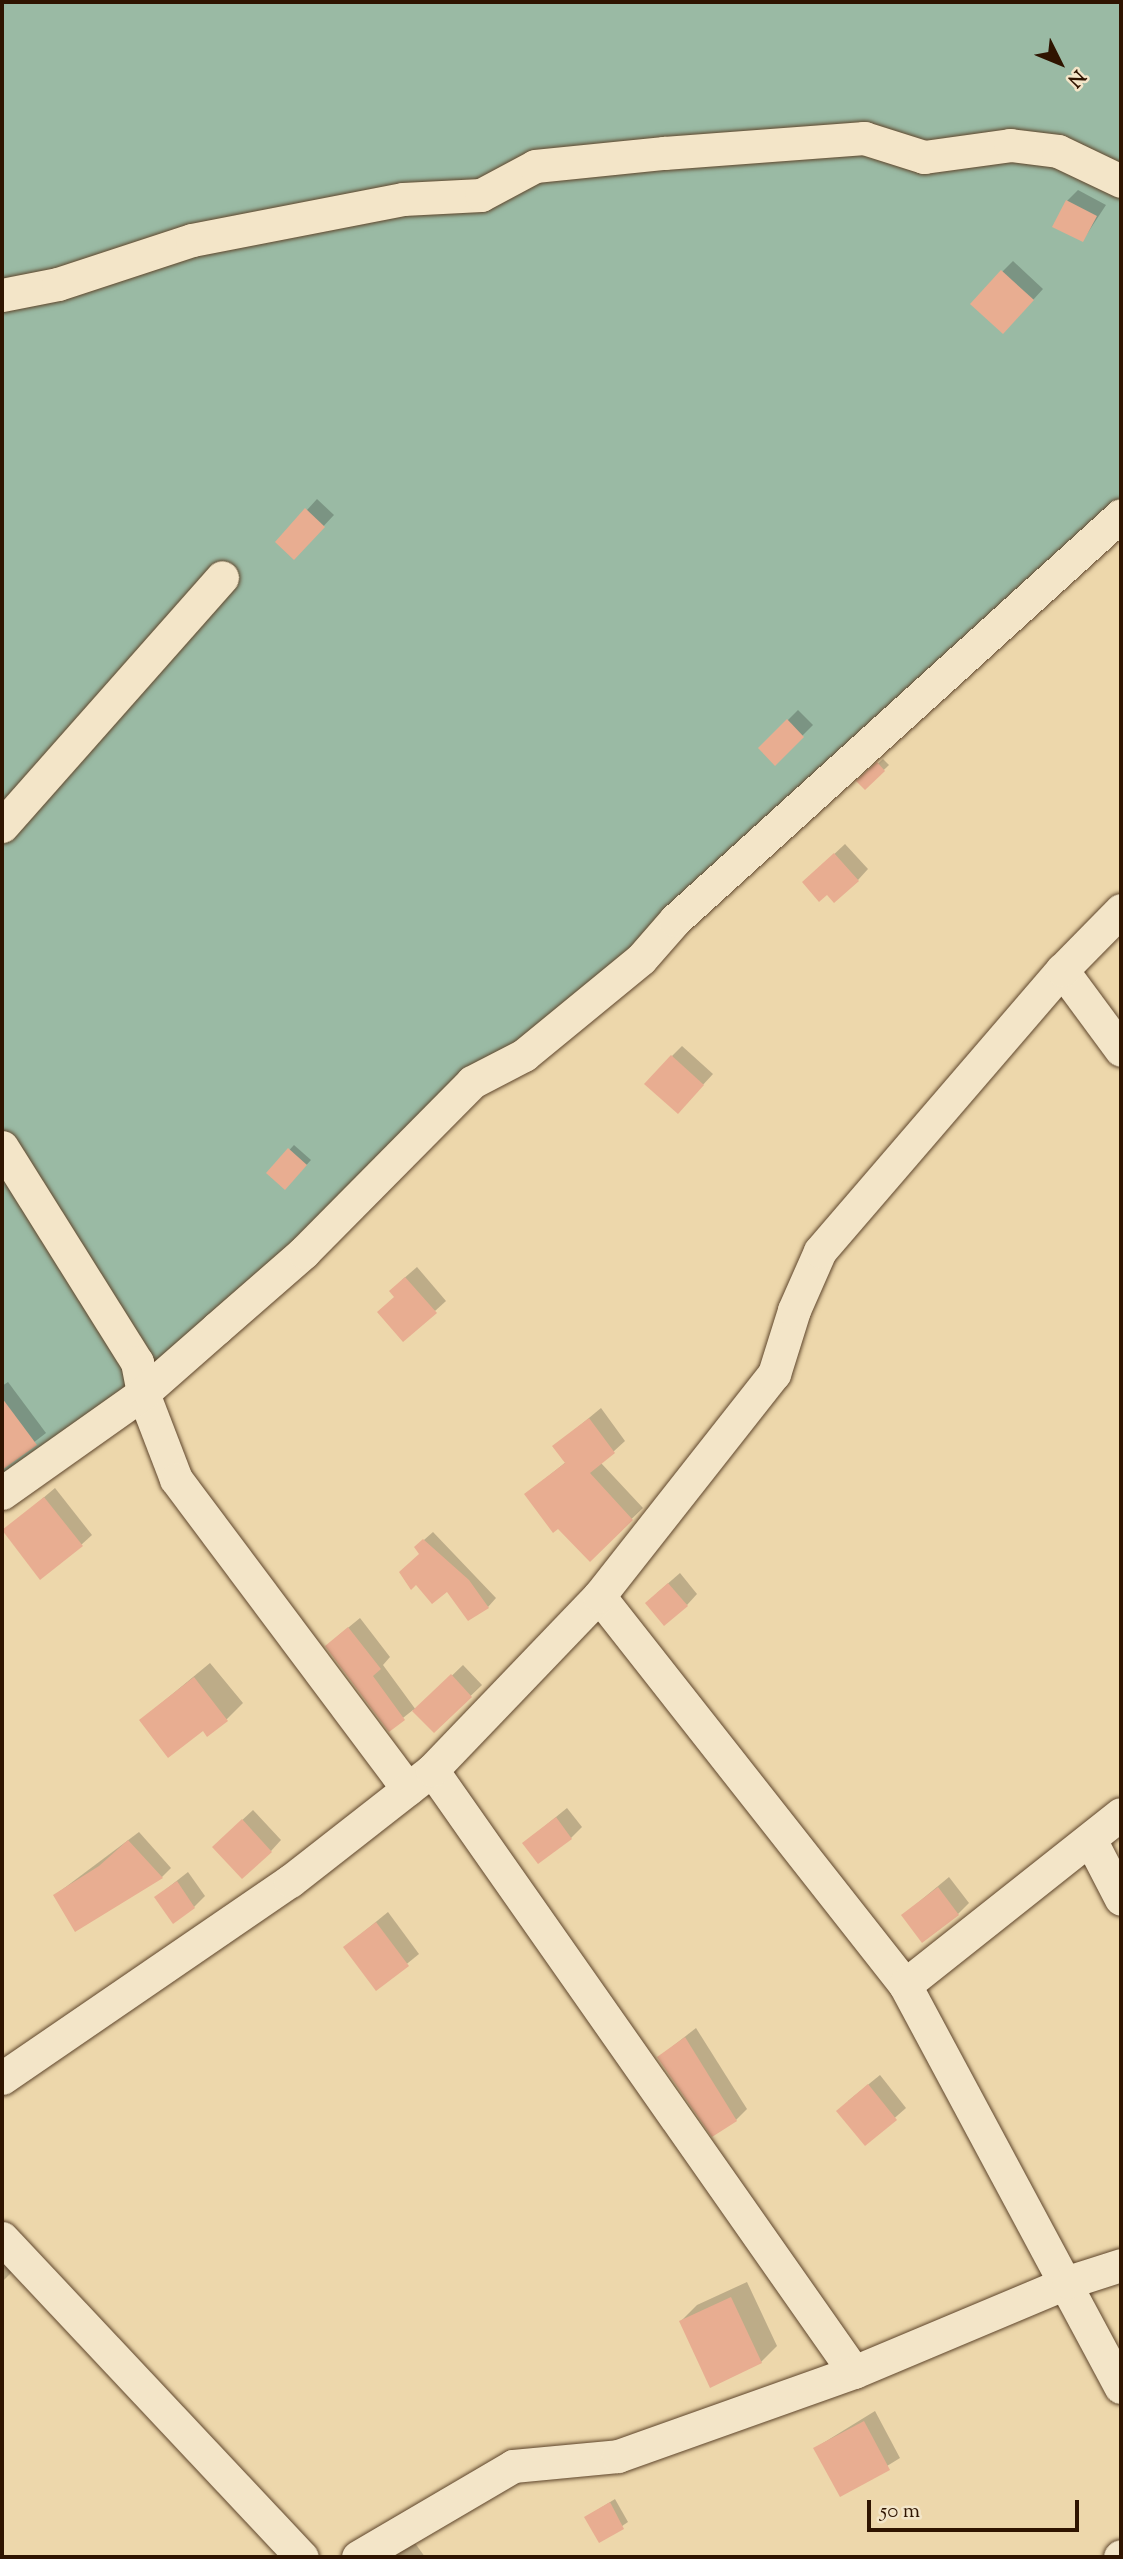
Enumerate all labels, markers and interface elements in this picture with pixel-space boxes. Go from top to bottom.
north arrow [1025,28,1095,98]
text: N [1061,63,1091,92]
scale bar [871,2486,1083,2530]
text: 50 m [880,2497,920,2527]

